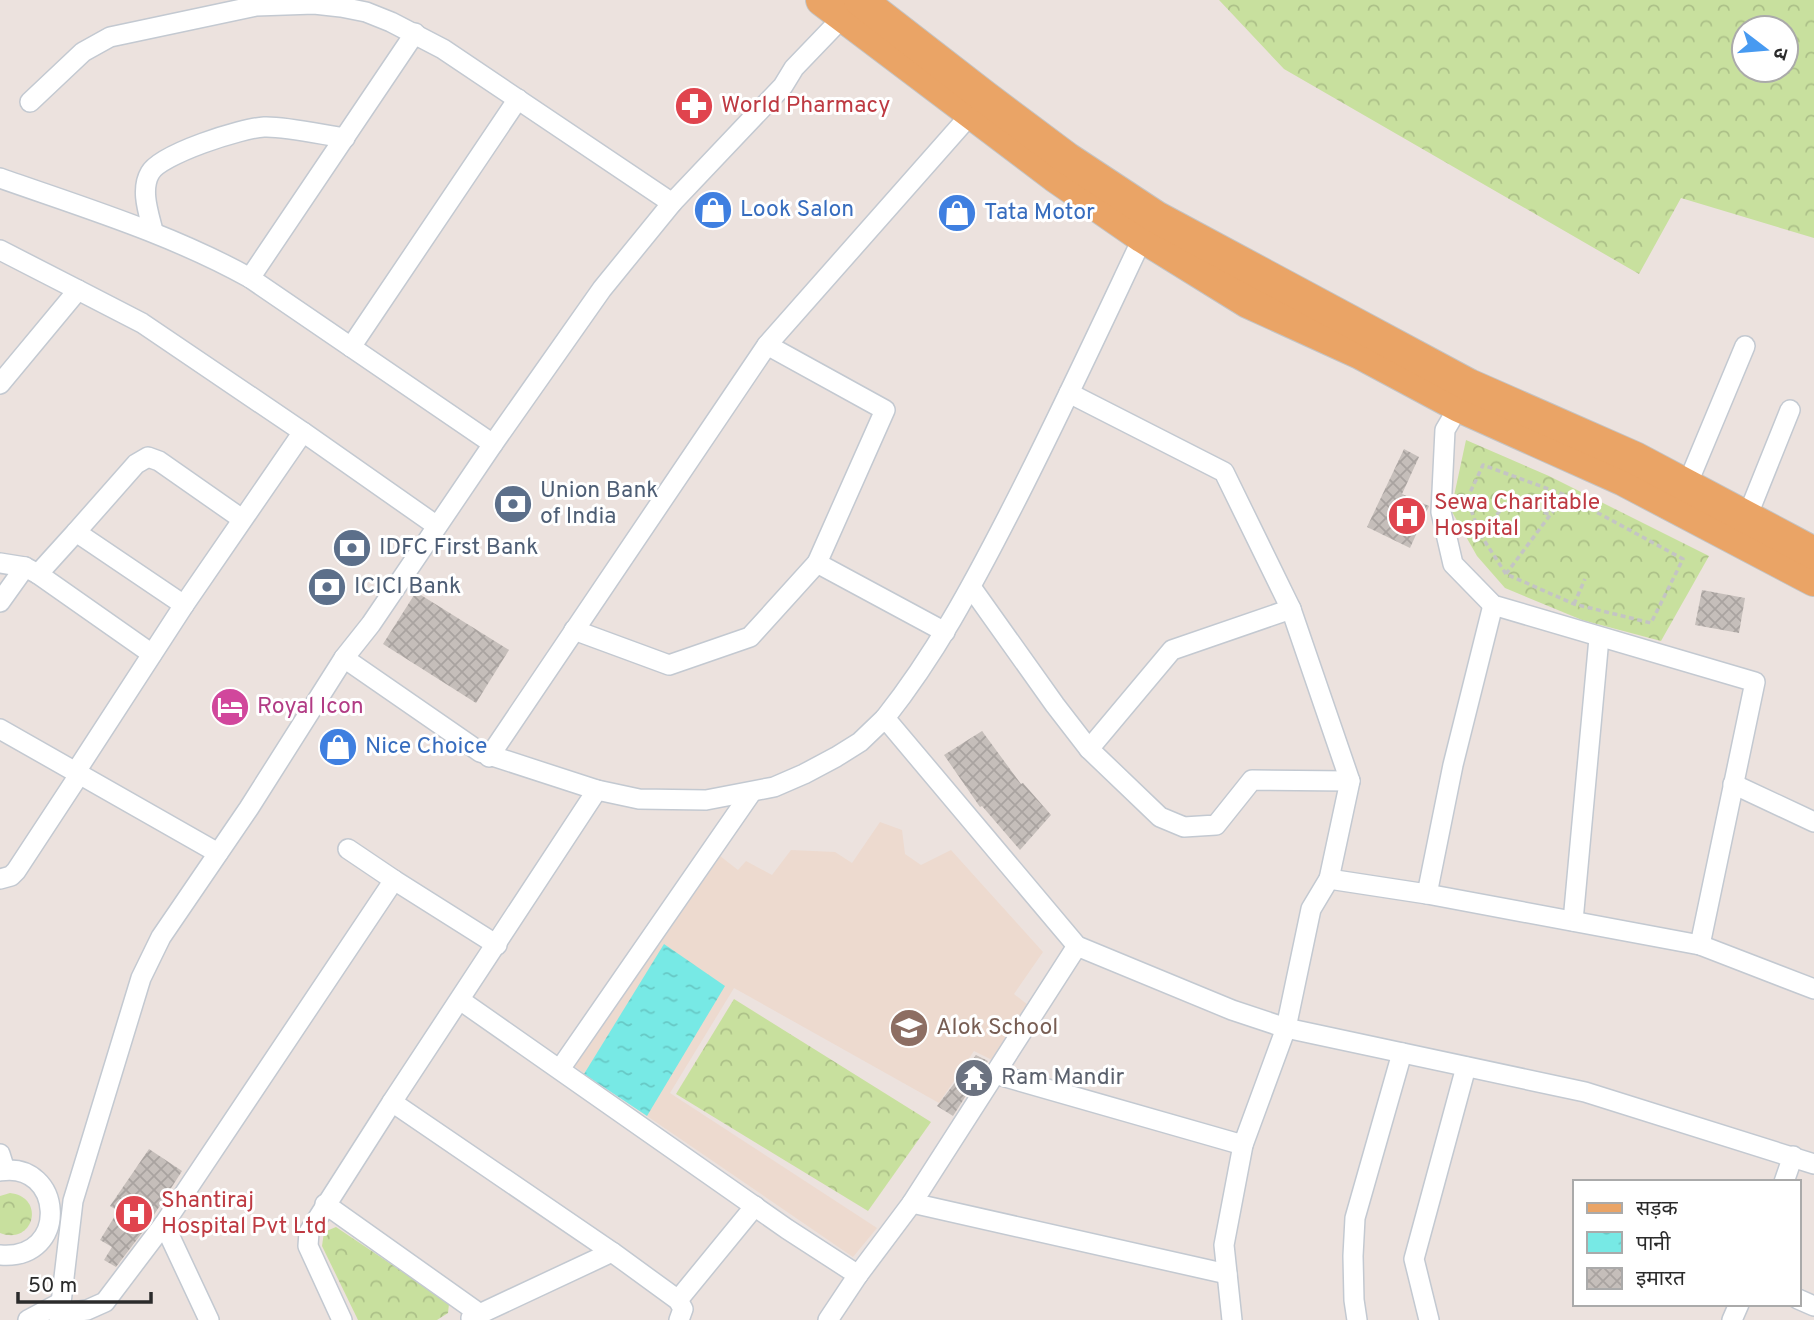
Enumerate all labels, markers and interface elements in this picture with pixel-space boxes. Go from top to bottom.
north arrow [1730,14,1800,84]
text: उ [1766,44,1792,63]
pharmacy icon: World Pharmacy [673,85,715,127]
place label: World Pharmacy [721,92,890,121]
shop icon: Look Salon [692,189,734,231]
shop icon: Tata Motor [936,192,978,234]
place label: Look Salon [740,196,854,225]
place label: Tata Motor [984,199,1095,228]
place label: Union Bank of India [540,477,659,532]
bank icon: Union Bank of India [492,483,534,525]
place label: Sewa Charitable Hospital [1434,489,1600,544]
hospital icon: Sewa Charitable Hospital [1386,495,1428,537]
bank icon: IDFC First Bank [331,527,373,569]
place label: IDFC First Bank [379,534,539,563]
bank icon: ICICI Bank [306,566,348,608]
place label: ICICI Bank [354,573,461,602]
hotel icon: Royal Icon [209,686,251,728]
place label: Royal Icon [257,693,364,722]
shop icon: Nice Choice [317,726,359,768]
place label: Nice Choice [365,733,488,762]
school or university icon: Alok School [888,1007,930,1049]
place label: Alok School [936,1014,1058,1043]
temple icon: Ram Mandir [953,1057,995,1099]
place label: Ram Mandir [1001,1064,1125,1093]
legend [1573,1180,1800,1306]
place label: Shantiraj Hospital Pvt Ltd [161,1187,327,1242]
hospital icon: Shantiraj Hospital Pvt Ltd [113,1193,155,1235]
text: सड़क [1636,1196,1678,1223]
text: पानी [1636,1231,1671,1258]
scale bar [18,1260,150,1304]
text: इमारत [1636,1266,1686,1293]
text: 50 m [28,1273,77,1300]

